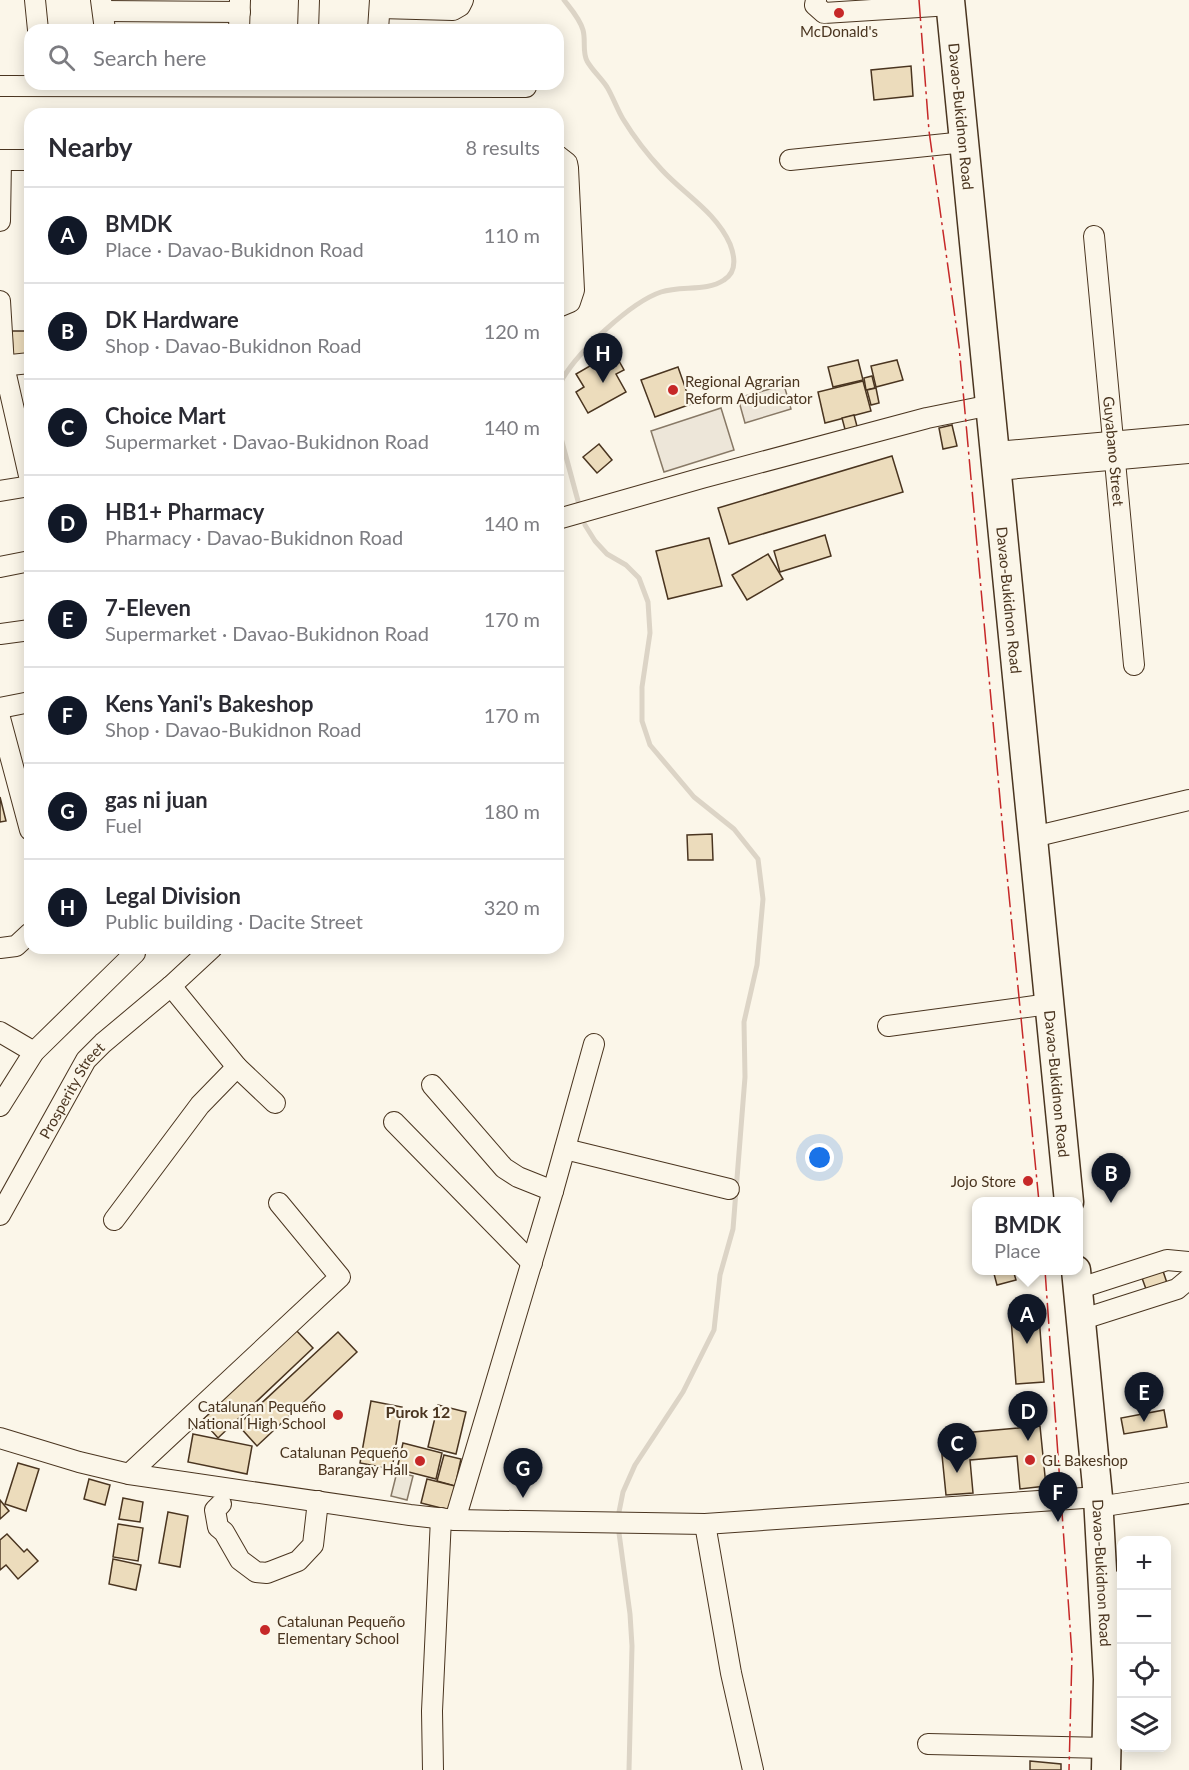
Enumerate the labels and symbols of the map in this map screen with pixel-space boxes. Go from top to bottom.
marker: McDonald's [832,6,846,20]
place label: McDonald's [800,22,878,40]
street label: Davao-Bukidnon Road [945,42,978,191]
pin: H [584,334,622,383]
place label: Regional Agrarian Reform Adjudicator [685,372,813,407]
marker: Regional Agrarian Reform Adjudicator [666,383,680,397]
street label: Guyabano Street [1100,395,1128,507]
street label: Davao-Bukidnon Road [993,526,1026,674]
street label: Davao-Bukidnon Road [1041,1009,1074,1158]
street label: Prosperity Street [35,1038,108,1142]
your location [805,1143,834,1172]
pin: B [1092,1154,1130,1203]
place label: Jojo Store [951,1172,1016,1190]
marker: Jojo Store [1021,1174,1035,1188]
pin: A [1008,1294,1046,1344]
pin: E [1124,1372,1164,1422]
pin: D [1008,1392,1048,1441]
place label: Catalunan Pequeño National High School [187,1397,326,1432]
district label: Purok 12 [386,1402,450,1421]
marker: Catalunan Pequeño National High School [331,1408,345,1422]
pin: C [938,1424,976,1473]
place label: Catalunan Pequeño Barangay Hall [280,1443,408,1478]
pin: G [504,1448,542,1498]
place label: GL Bakeshop [1042,1451,1128,1469]
marker: GL Bakeshop [1023,1453,1037,1467]
marker: Catalunan Pequeño Barangay Hall [413,1454,427,1468]
pin: F [1038,1472,1078,1522]
street label: Davao-Bukidnon Road [1089,1499,1115,1647]
place label: Catalunan Pequeño Elementary School [277,1612,405,1647]
marker: Catalunan Pequeño Elementary School [258,1623,272,1637]

